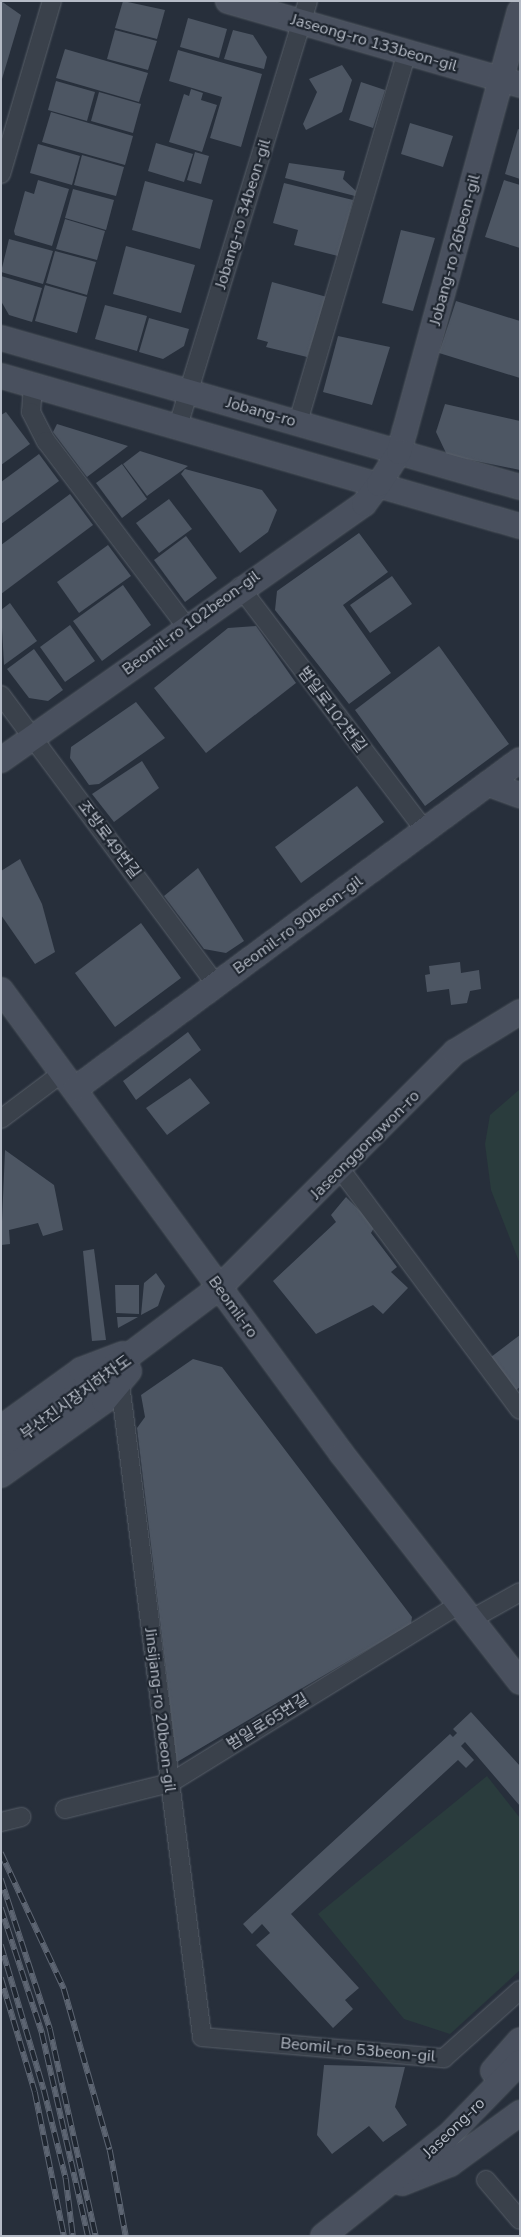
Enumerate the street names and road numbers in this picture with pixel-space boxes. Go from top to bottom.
street label: Jaseong-ro 133beon-gil [289,10,459,76]
street label: Jobang-ro 34beon-gil [211,137,275,291]
street label: Jobang-ro 26beon-gil [426,172,484,328]
street label: Jobang-ro [224,393,298,431]
street label: Beomil-ro 102beon-gil [119,567,263,679]
street label: 범일로102번길 [294,663,370,757]
street label: 조방로49번길 [73,797,145,883]
street label: Beomil-ro 90beon-gil [229,872,367,978]
street label: Jaseonggongwon-ro [306,1086,424,1204]
street label: Beomil-ro [204,1272,262,1342]
street label: 부산진시장지하차도 [17,1351,135,1445]
street label: Jinsijang-ro 20beon-gil [140,1627,180,1793]
street label: 범일로65번길 [224,1689,312,1755]
street label: Beomil-ro 53beon-gil [280,2034,436,2066]
street label: Jaseong-ro [419,2094,489,2162]

